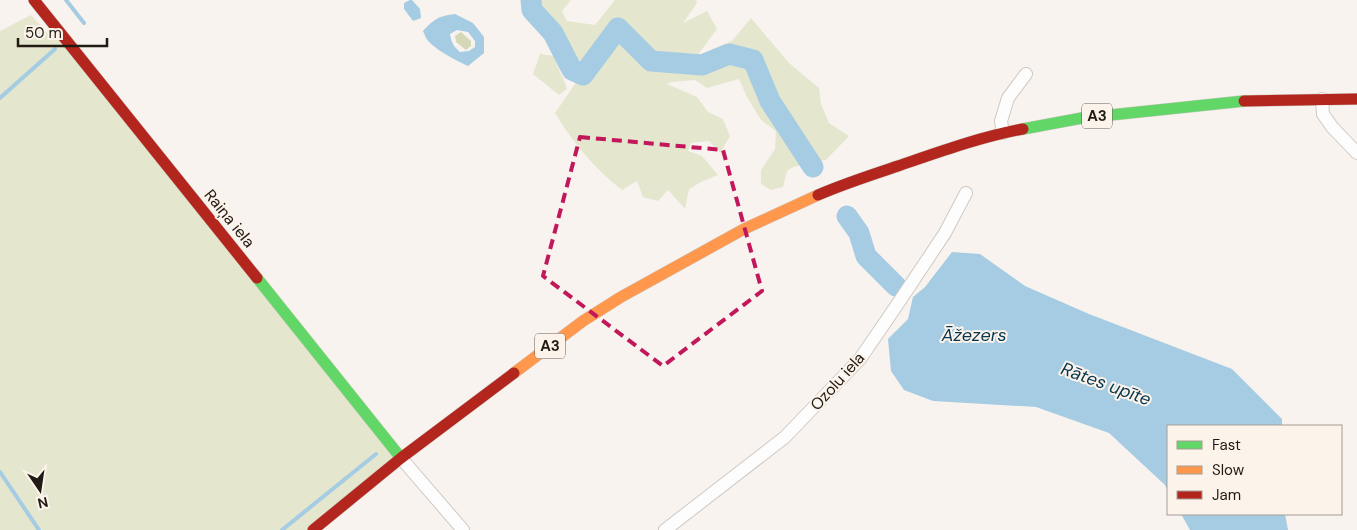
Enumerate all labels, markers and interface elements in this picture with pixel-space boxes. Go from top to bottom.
scale bar [18,15,106,47]
text: 50 m [25,23,62,43]
road number: A3 [1082,104,1112,128]
street label: Raiņa iela [200,185,260,252]
water label: Āžezers [941,323,1006,347]
road number: A3 [535,334,565,358]
street label: Ozolu iela [806,348,869,415]
water label: Rātes upīte [1058,357,1154,411]
legend [1167,425,1342,515]
text: Fast [1212,435,1241,455]
text: Slow [1212,460,1245,480]
north arrow [15,465,65,515]
text: Jam [1212,485,1241,505]
text: N [36,493,50,513]

